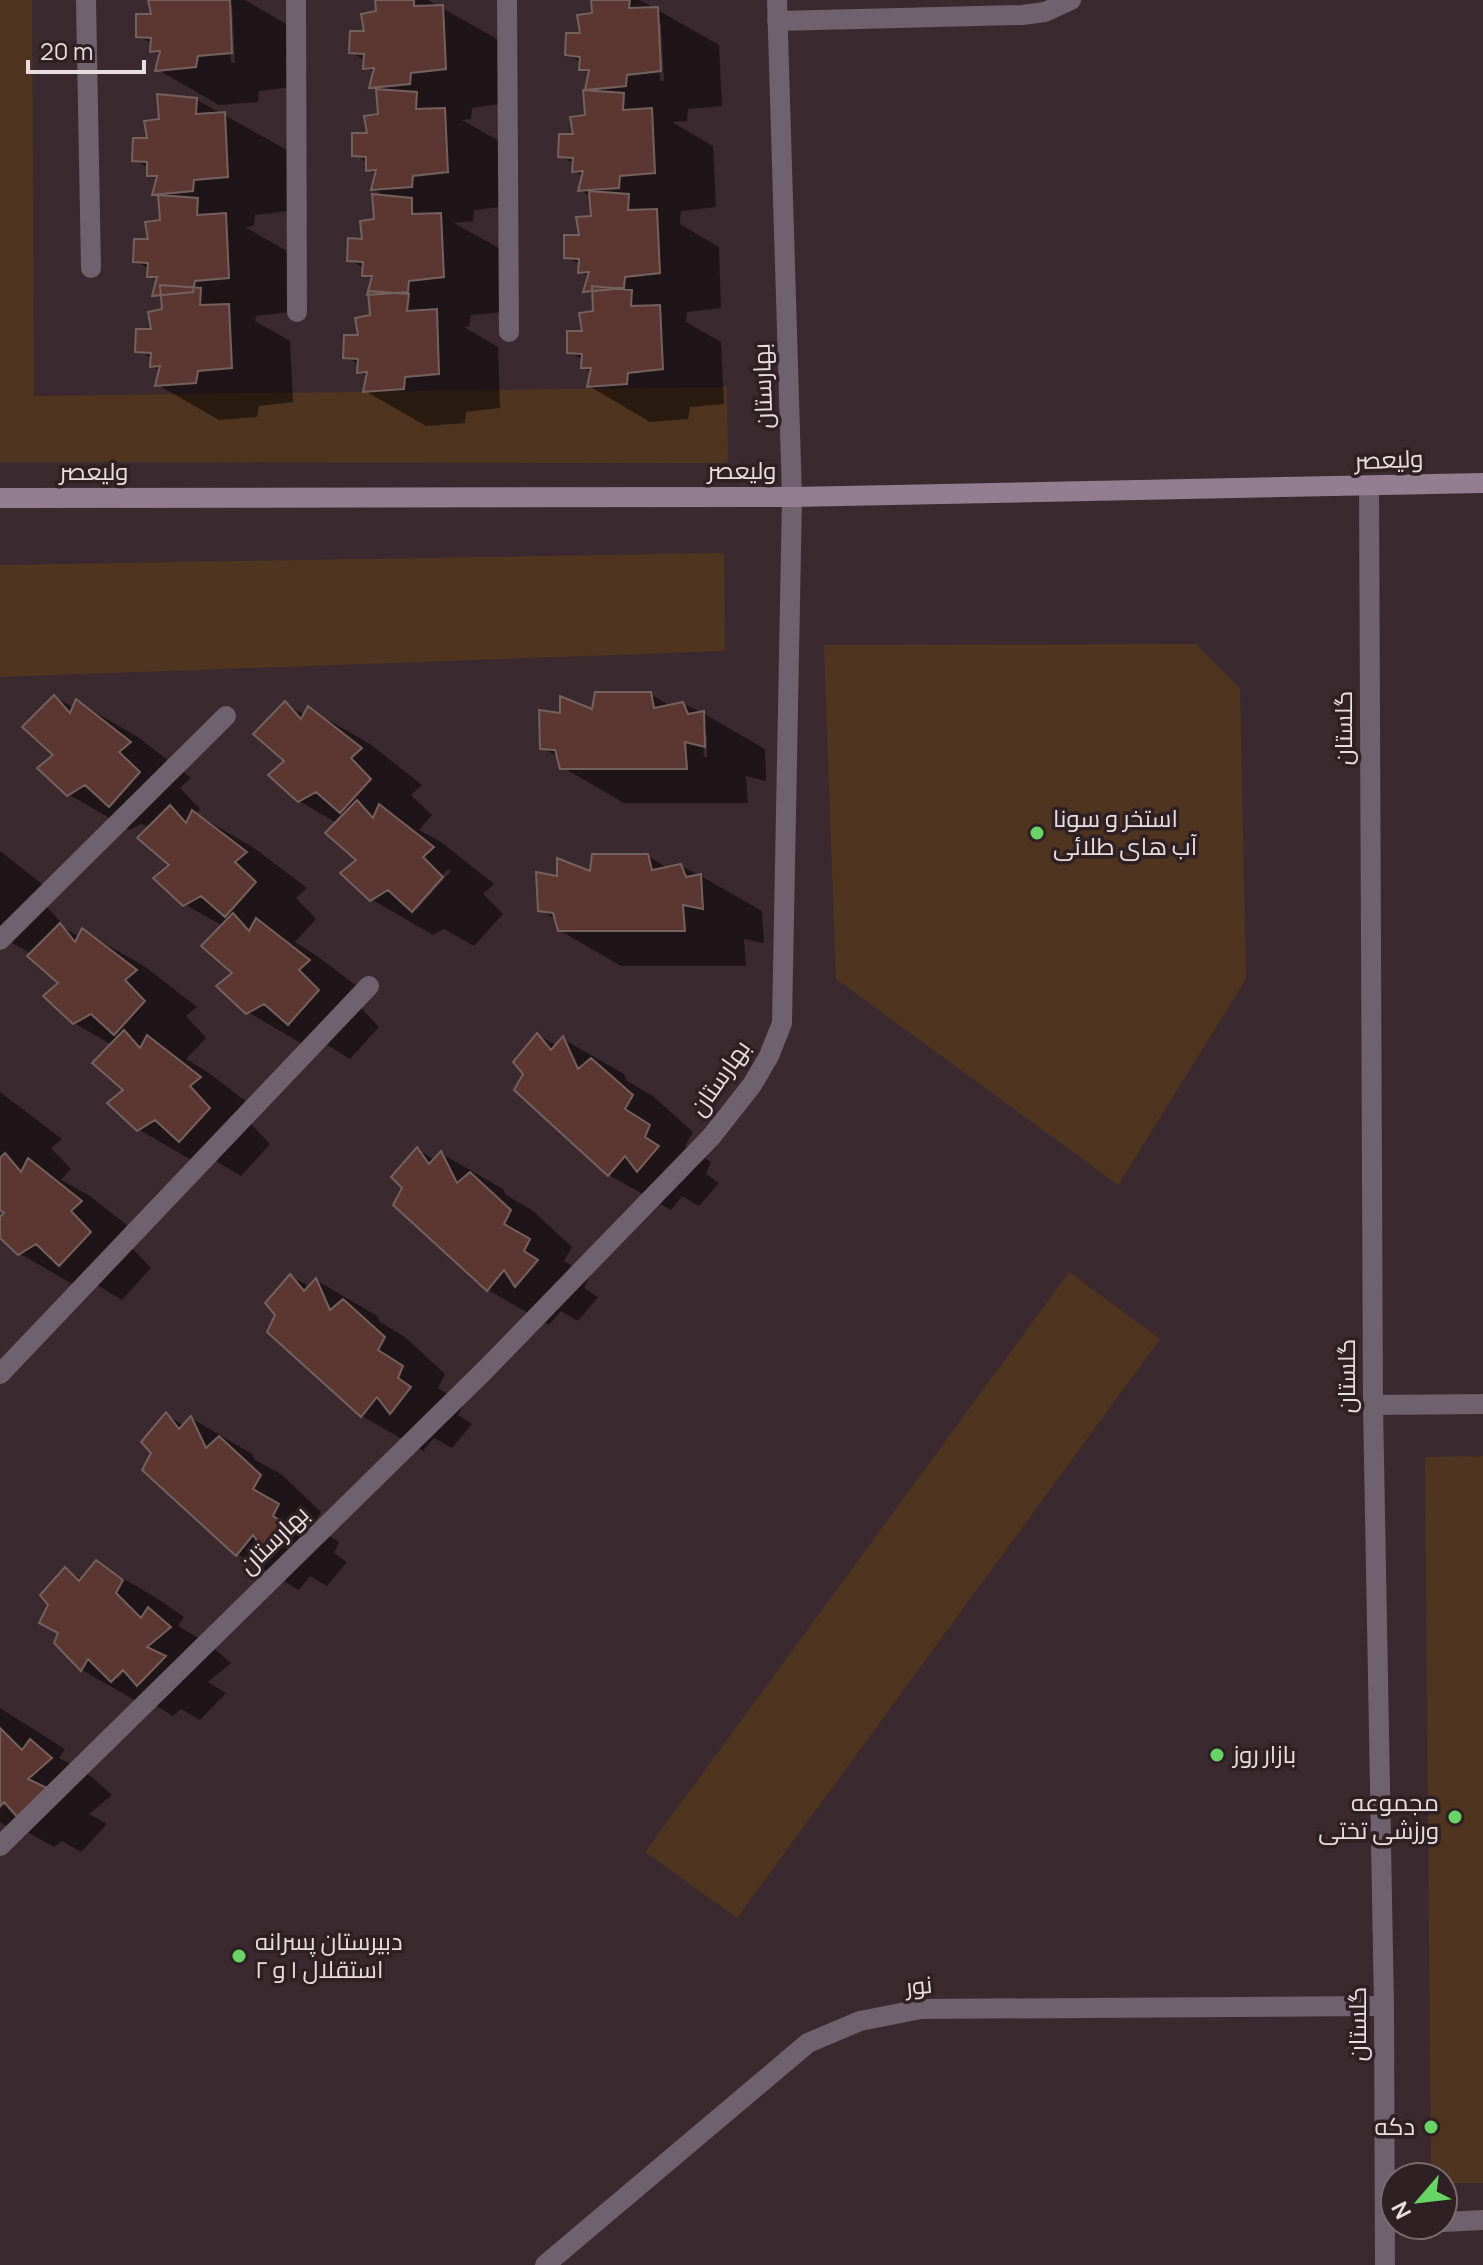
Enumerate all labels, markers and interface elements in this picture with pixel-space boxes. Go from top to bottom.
scale bar [28,24,144,74]
text: 20 m [40,34,93,67]
street label: بهارستان [744,343,779,429]
street label: ولیعصر [1352,441,1424,476]
street label: ولیعصر [706,453,776,486]
street label: ولیعصر [58,454,128,487]
street label: گلستان [1326,691,1359,765]
place label: استخر و سونا آب های طلائی [1053,801,1198,862]
marker: استخر و سونا آب های طلائی [1028,824,1046,842]
street label: بهارستان [681,1033,757,1122]
street label: گلستان [1329,1339,1362,1413]
street label: بهارستان [231,1497,315,1581]
place label: بازار روز [1231,1737,1296,1770]
marker: بازار روز [1208,1746,1226,1764]
place label: مجموعه ورزشی تختی [1318,1785,1439,1846]
marker: مجموعه ورزشی تختی [1446,1808,1464,1826]
place label: دبیرستان پسرانه استقلال ۱ و ۲ [255,1924,403,1985]
marker: دبیرستان پسرانه استقلال ۱ و ۲ [230,1947,248,1965]
street label: نور [902,1967,934,2002]
street label: گلستان [1340,1987,1373,2061]
place label: دکه [1375,2109,1415,2142]
marker: دکه [1422,2118,1440,2136]
north arrow [1379,2161,1459,2241]
text: N [1384,2196,1418,2224]

